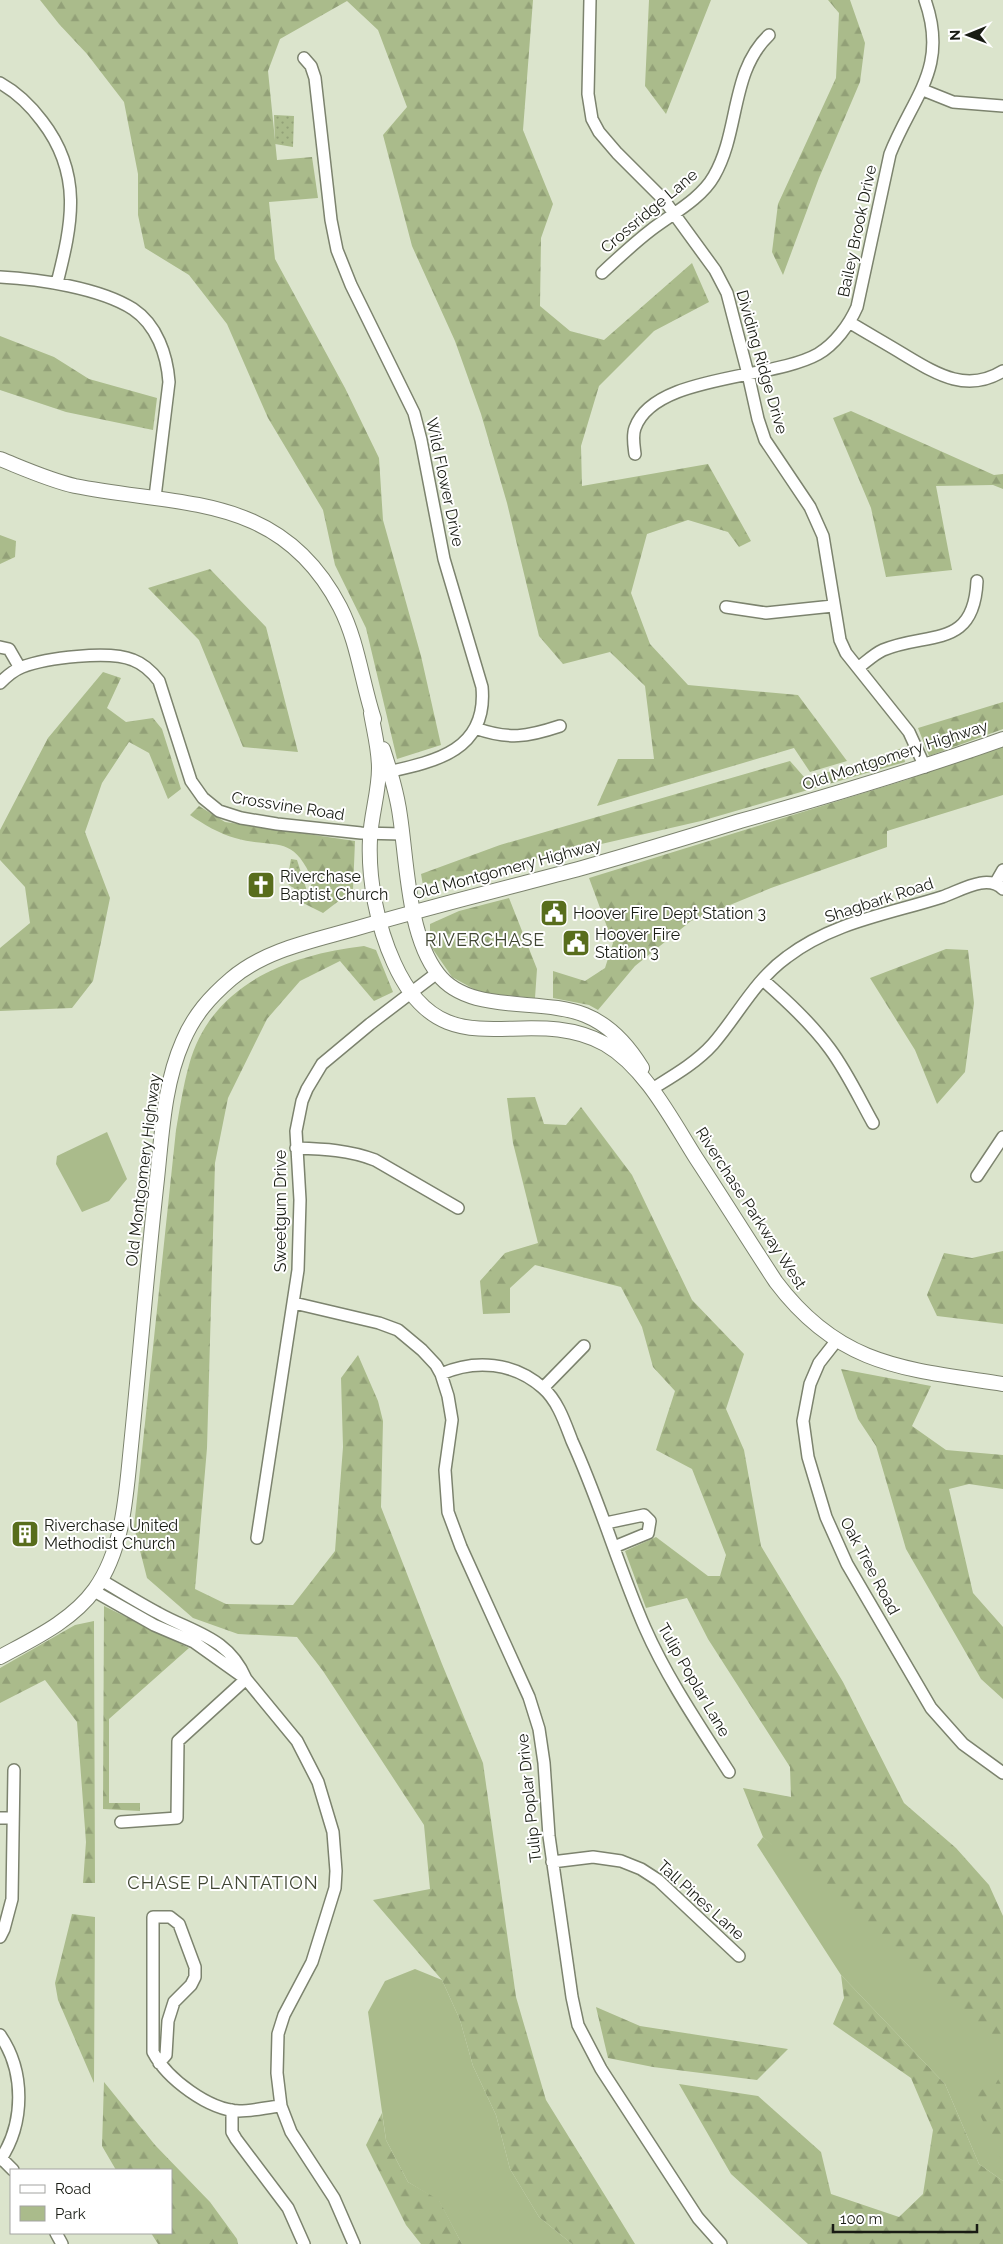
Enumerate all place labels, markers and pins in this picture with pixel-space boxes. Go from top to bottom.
place label: Riverchase Baptist Church [280,867,388,904]
church icon: Riverchase Baptist Church [246,870,276,900]
public building icon: Hoover Fire Dept Station 3 [539,898,569,928]
place label: Hoover Fire Dept Station 3 [573,904,766,923]
place label: Hoover Fire Station 3 [595,925,680,962]
public building icon: Hoover Fire Station 3 [561,928,591,958]
place label: Riverchase United Methodist Church [44,1516,178,1553]
building icon: Riverchase United Methodist Church [10,1519,40,1549]

